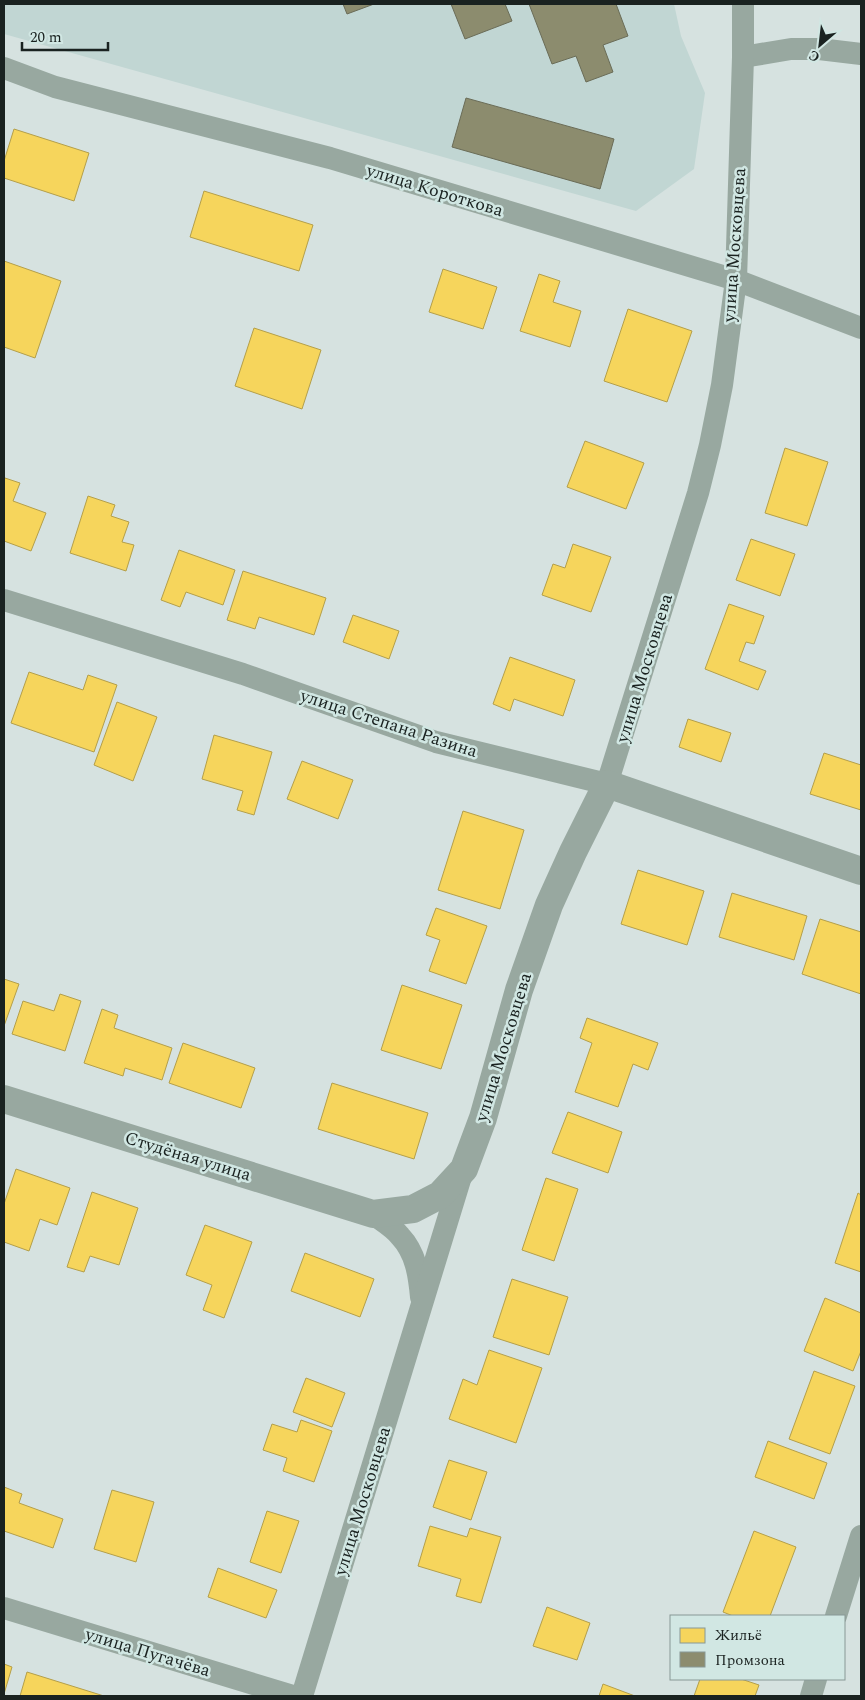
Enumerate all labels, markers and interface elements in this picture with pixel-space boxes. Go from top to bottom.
scale bar [22,20,109,52]
north arrow [795,20,845,70]
text: 20 m [30,26,62,49]
text: С [805,44,823,68]
street label: улица Короткова [362,157,507,224]
street label: улица Московцева [716,167,753,324]
street label: улица Московцева [609,590,680,747]
street label: улица Степана Разина [296,682,481,765]
street label: улица Московцева [468,969,539,1126]
street label: Студёная улица [121,1124,255,1189]
street label: улица Московцева [327,1423,398,1580]
legend [670,1615,845,1680]
street label: улица Пугачёва [81,1620,214,1684]
text: Жильё [715,1624,762,1647]
text: Промзона [715,1649,786,1672]

